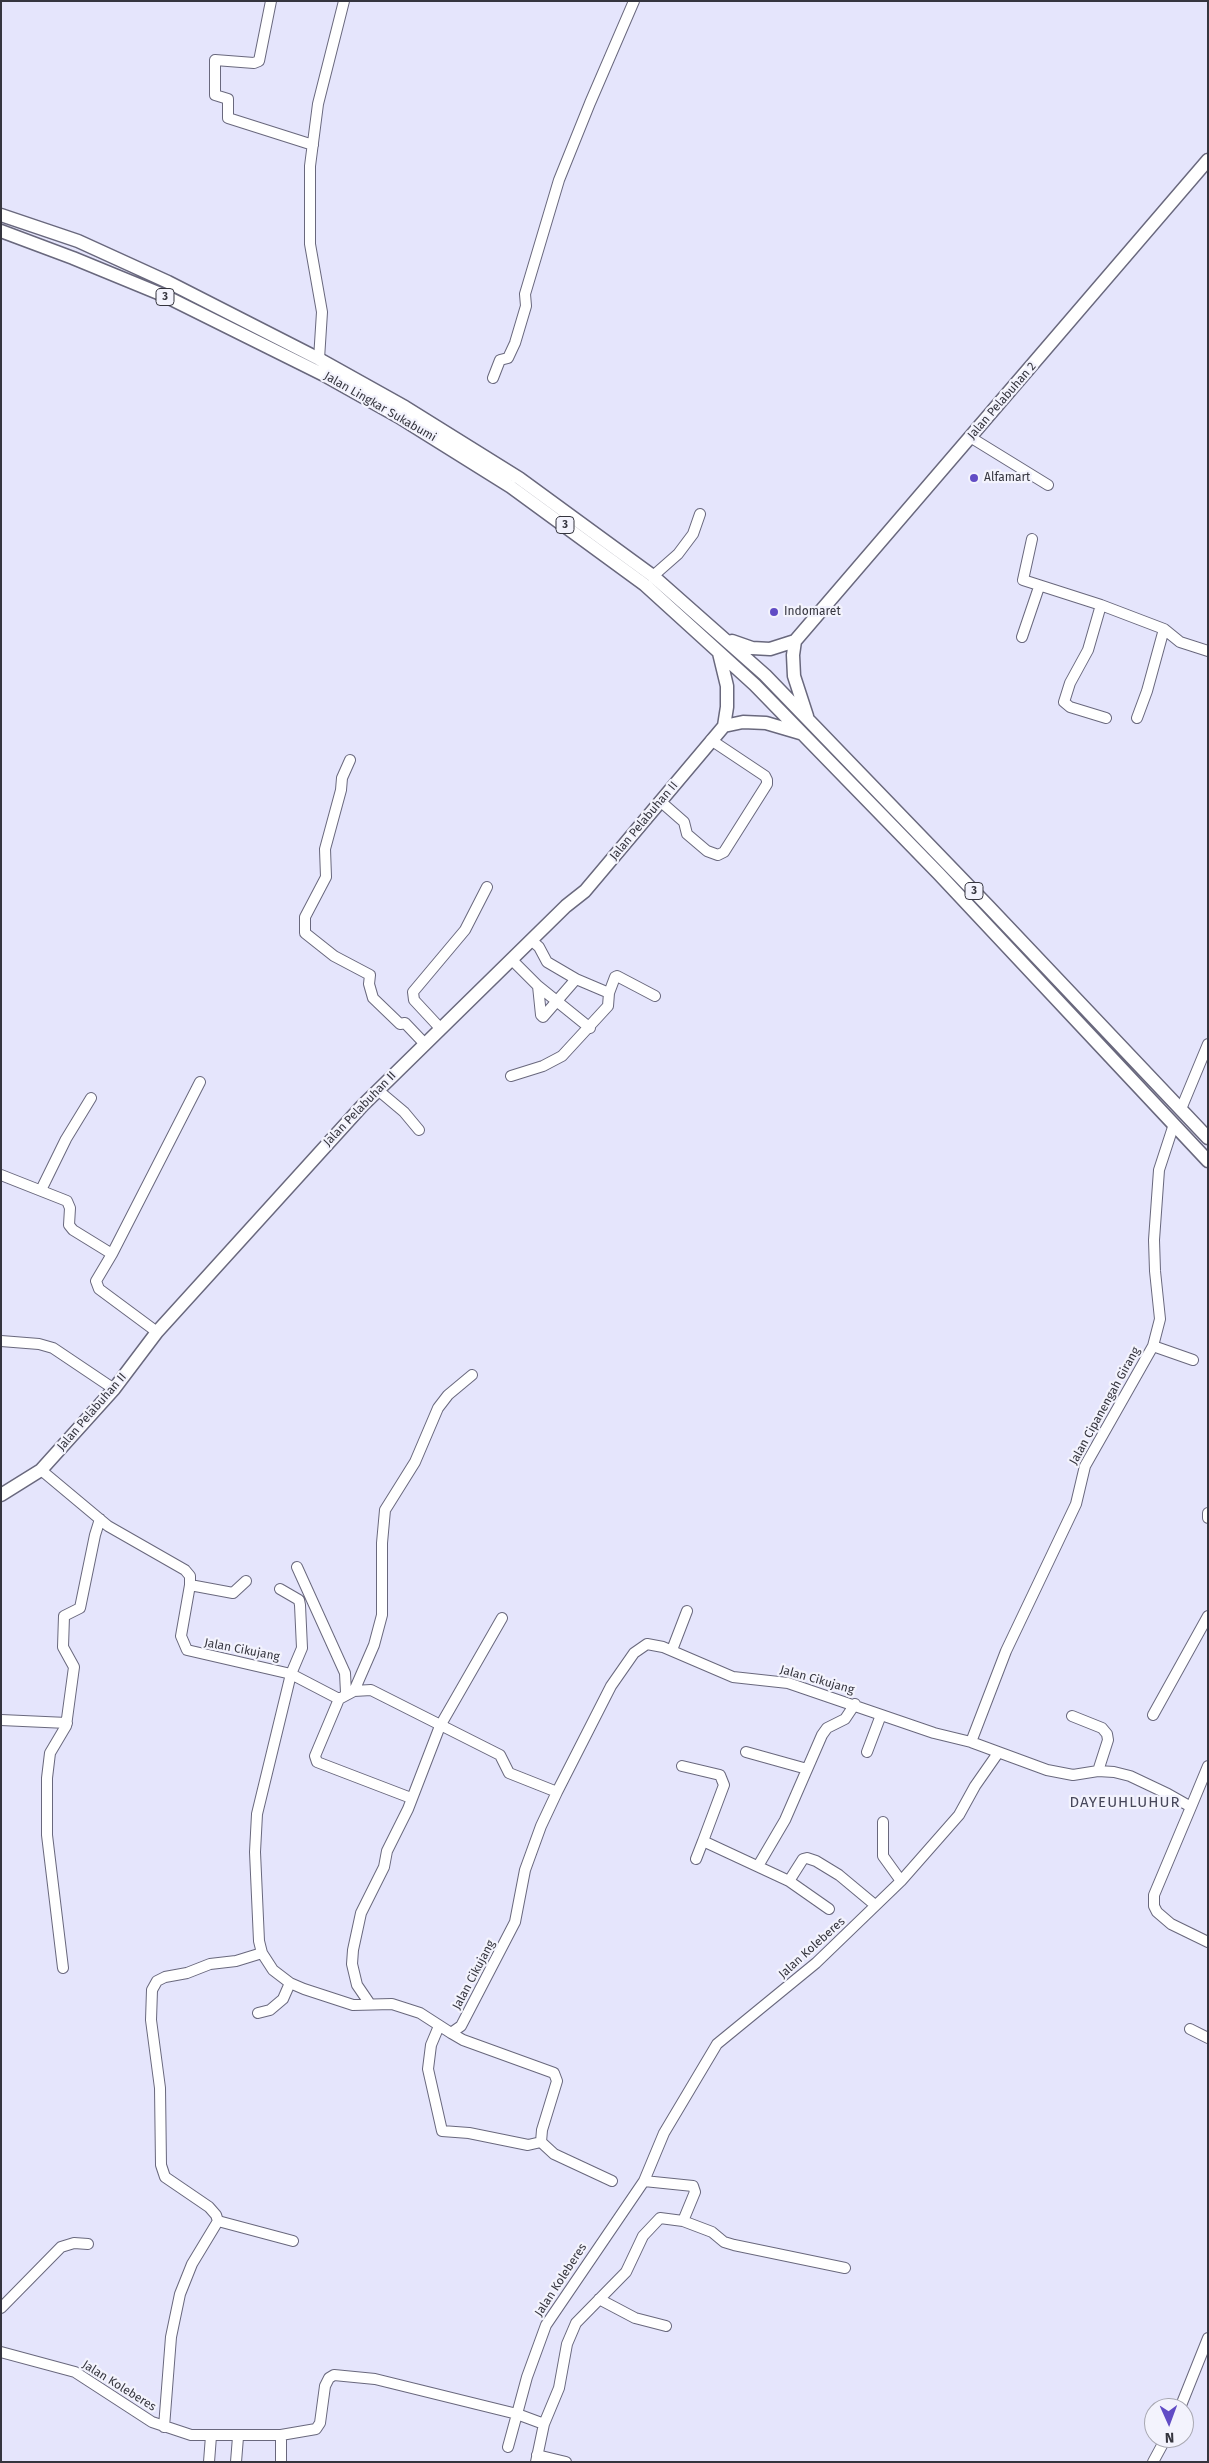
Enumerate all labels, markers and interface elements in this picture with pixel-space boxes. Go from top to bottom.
road number: 3 [156,288,174,306]
street label: Jalan Pelabuhan 2 [965,360,1039,442]
street label: Jalan Lingkar Sukabumi [321,369,439,445]
place label: Alfamart [984,471,1030,485]
marker: Alfamart [968,472,980,484]
road number: 3 [556,516,574,534]
place label: Indomaret [784,605,841,619]
marker: Indomaret [768,606,780,618]
street label: Jalan Pelabuhan II [607,779,681,863]
road number: 3 [965,882,983,899]
street label: Jalan Pelabuhan II [321,1069,399,1149]
street label: Jalan Cipanengah Girang [1067,1345,1143,1467]
street label: Jalan Pelabuhan II [54,1370,130,1454]
street label: Jalan Cikujang [203,1636,281,1664]
street label: Jalan Cikujang [778,1663,856,1697]
district label: DAYEUHLUHUR [1068,1794,1182,1812]
street label: Jalan Koleberes [776,1914,848,1982]
street label: Jalan Cikujang [450,1938,498,2012]
street label: Jalan Koleberes [532,2241,590,2319]
street label: Jalan Koleberes [79,2358,159,2414]
north arrow [1144,2398,1194,2448]
text: N [1165,2429,1174,2446]

